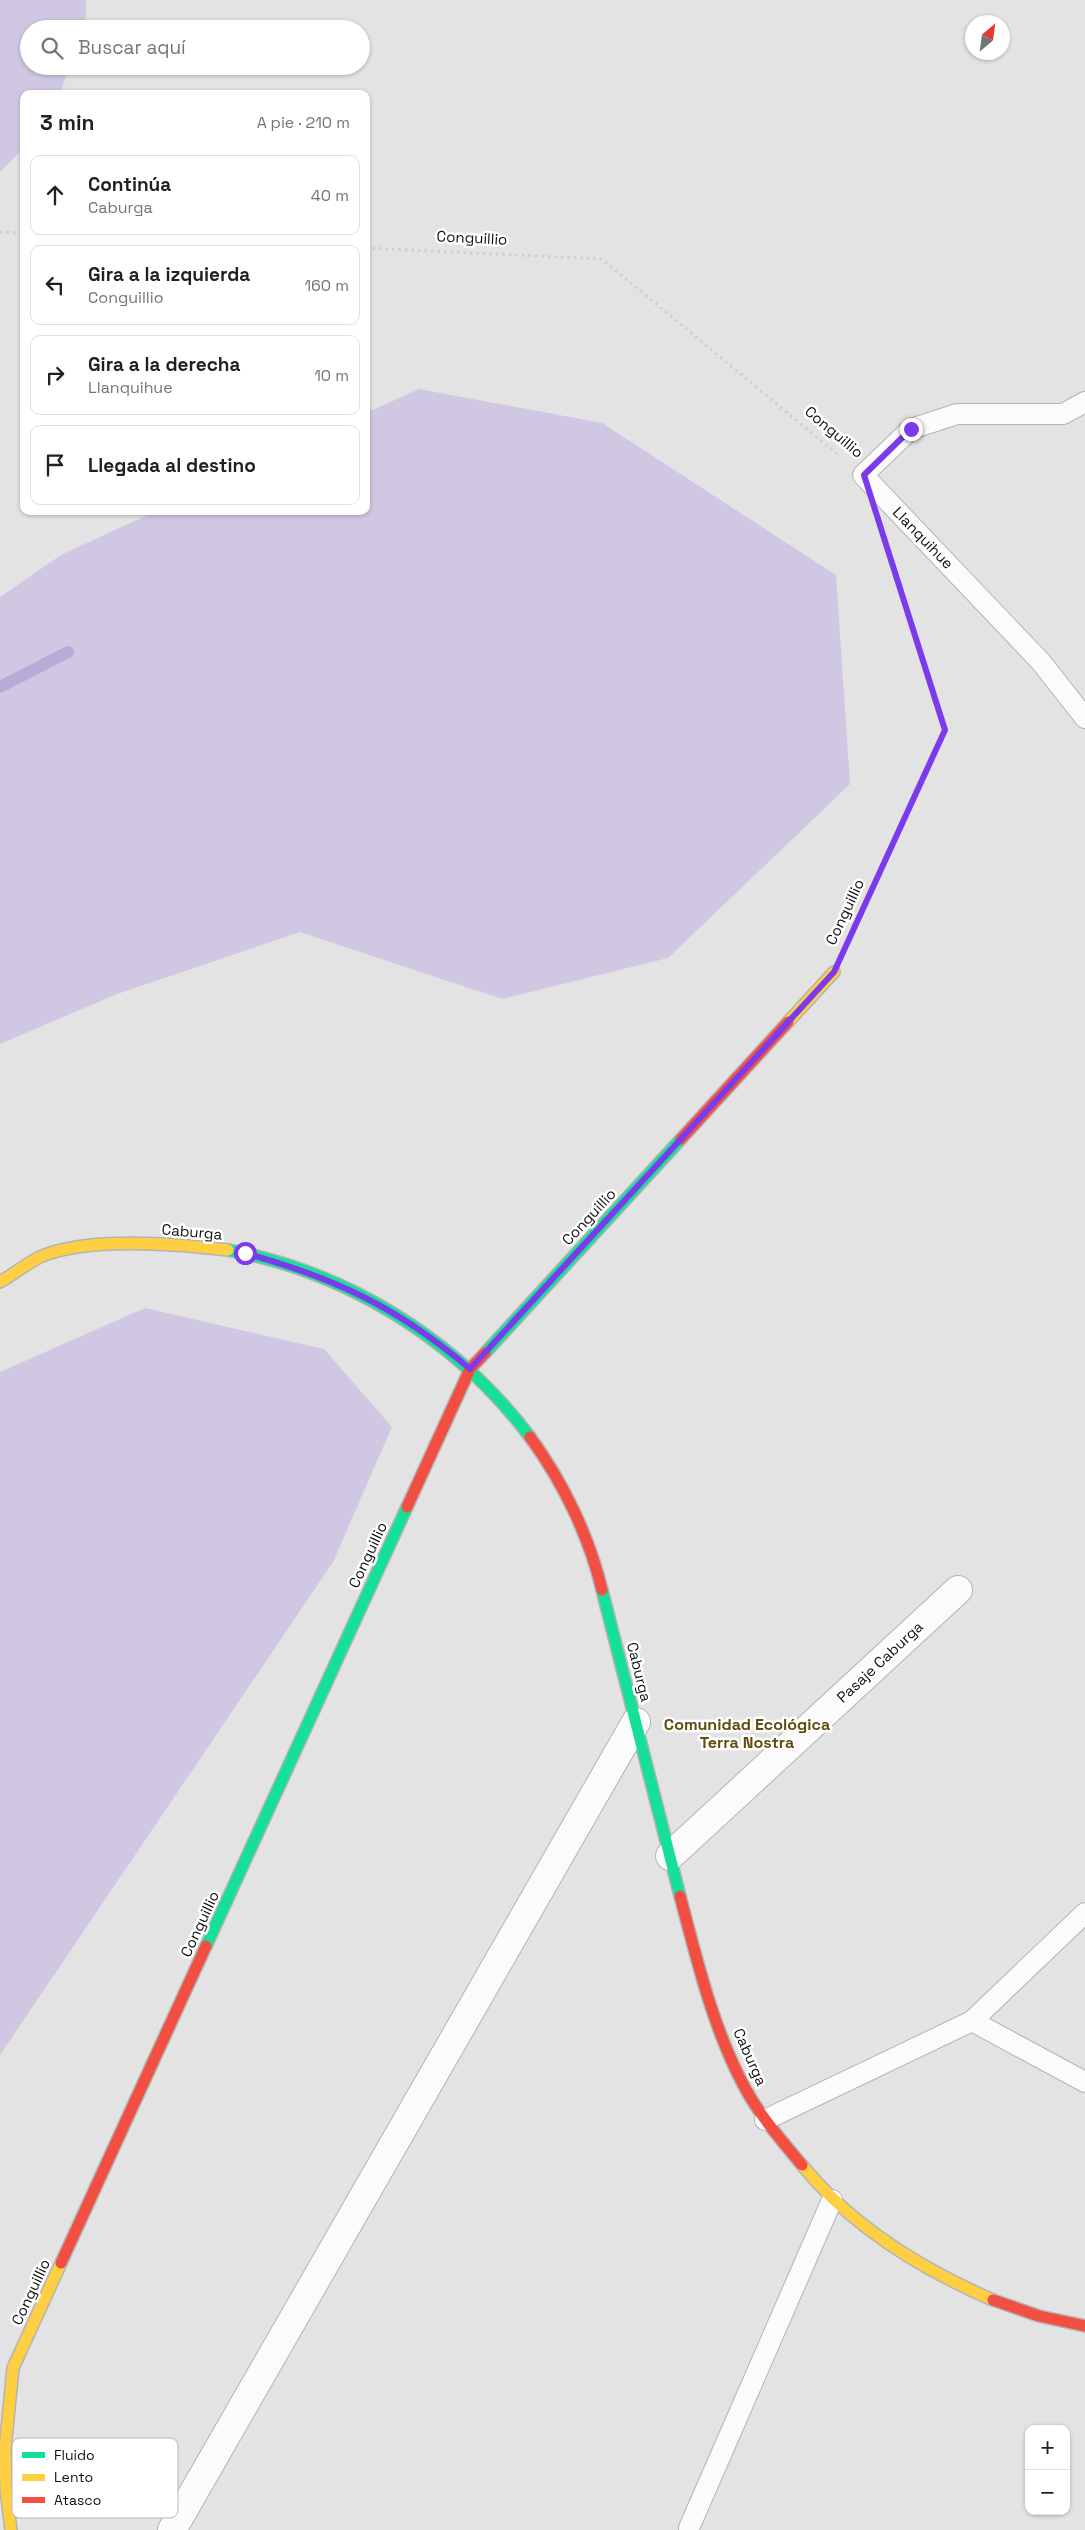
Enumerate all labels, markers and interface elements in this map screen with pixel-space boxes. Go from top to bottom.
north arrow [965,15,1010,60]
search box [20,20,370,75]
icon: search [38,34,66,62]
text: Buscar aquí [78,35,186,60]
text: 3 min [40,109,95,136]
text: A pie · 210 m [257,112,350,133]
text: Continúa [88,172,171,197]
icon: ahead [41,181,69,209]
text: 40 m [311,185,349,206]
text: Caburga [88,197,153,218]
street label: Conguillio [436,226,508,249]
text: Gira a la izquierda [88,262,250,287]
icon: left [41,271,69,299]
text: 160 m [304,275,349,296]
text: Conguillio [88,287,164,308]
text: Gira a la derecha [88,352,240,377]
icon: right [41,361,69,389]
text: 10 m [314,365,349,386]
text: Llanquihue [88,377,173,398]
street label: Conguillio [801,402,868,462]
route end [900,418,923,441]
icon: arrive [41,451,69,479]
text: Llegada al destino [88,453,256,478]
street label: Llanquihue [889,503,958,573]
street label: Conguillio [821,876,868,948]
street label: Conguillio [558,1184,620,1249]
street label: Caburga [161,1219,223,1244]
route start [234,1242,257,1265]
street label: Conguillio [344,1519,391,1591]
street label: Pasaje Caburga [833,1617,927,1706]
street label: Caburga [623,1640,656,1704]
district label: Comunidad Ecológica Terra Nostra [664,1714,830,1753]
street label: Conguillio [176,1888,223,1960]
street label: Caburga [729,2025,772,2089]
street label: Conguillio [7,2256,54,2328]
map controls [1025,2425,1070,2515]
button: + [1025,2425,1070,2470]
legend [12,2438,178,2518]
text: Fluido [54,2446,95,2464]
text: Lento [54,2468,93,2486]
button: − [1025,2470,1070,2515]
text: Atasco [54,2491,101,2509]

